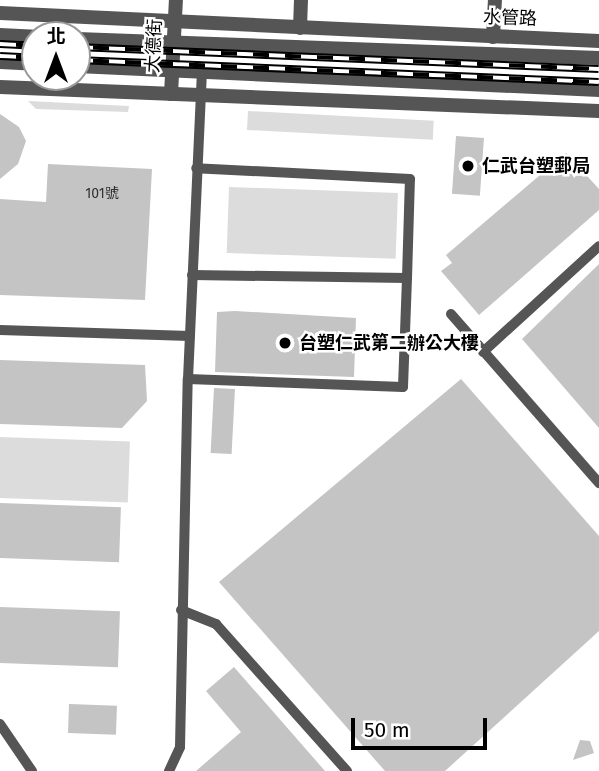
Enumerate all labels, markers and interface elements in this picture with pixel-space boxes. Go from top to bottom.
street label: 水管路 [483,6,537,30]
street label: 大德街 [142,18,166,74]
north arrow [21,21,91,91]
text: 北 [46,25,66,48]
place label: 仁武台塑郵局 [482,155,590,177]
marker: 仁武台塑郵局 [460,158,476,174]
house number: 101號 [85,186,119,202]
place label: 台塑仁武第二辦公大樓 [299,332,479,354]
marker: 台塑仁武第二辦公大樓 [277,335,293,351]
scale bar [354,704,490,748]
text: 50 m [364,717,410,743]

